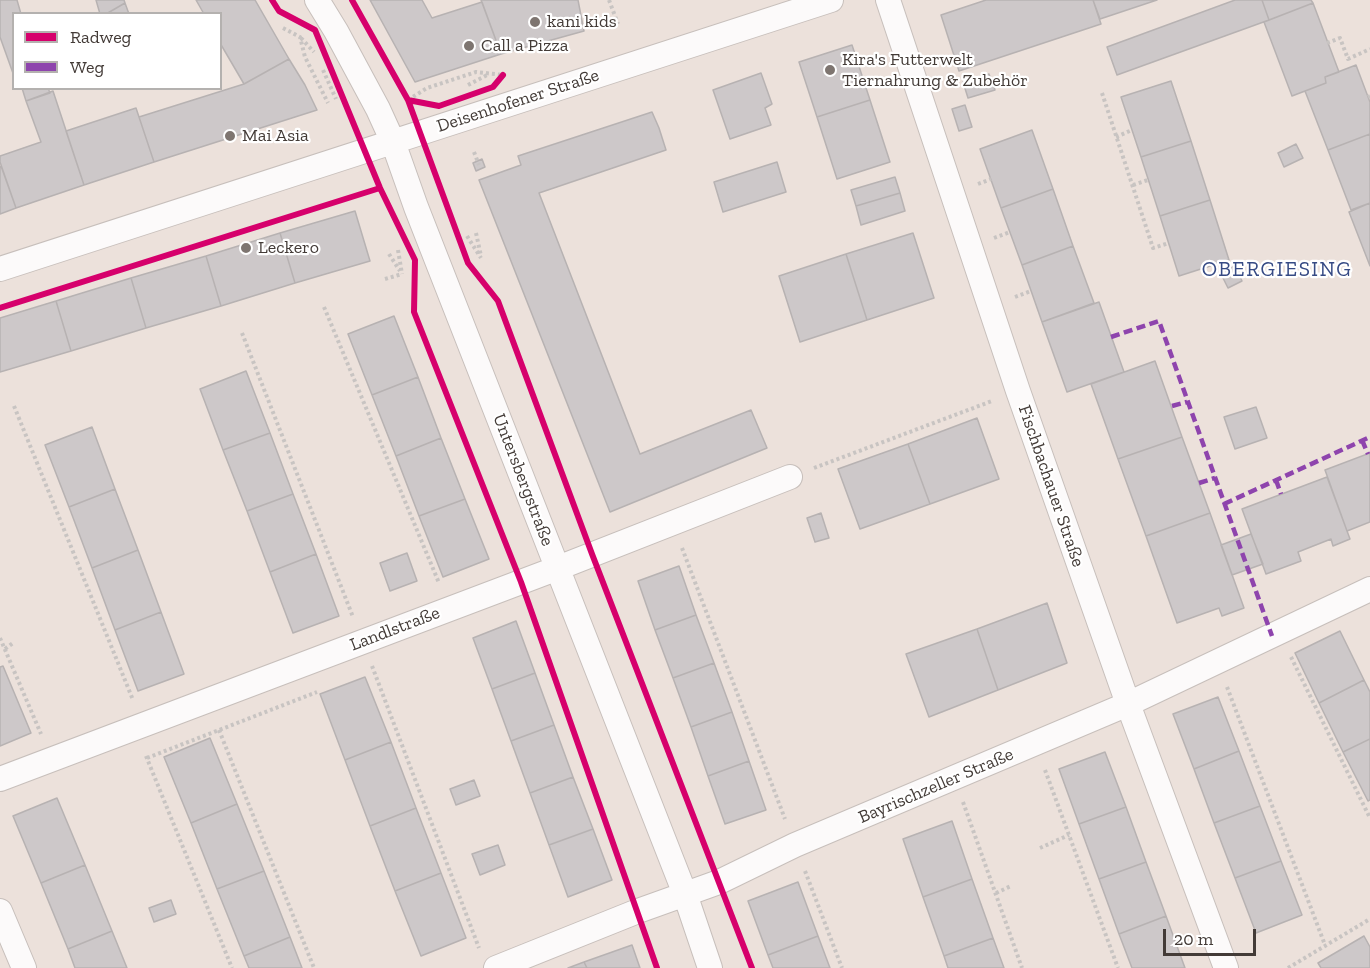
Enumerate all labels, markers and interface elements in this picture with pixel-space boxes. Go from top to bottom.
place label: kani kids [547,11,617,33]
legend [12,12,222,90]
marker: kani kids [528,15,542,29]
text: Radweg [70,26,131,48]
place label: Call a Pizza [481,35,569,57]
marker: Call a Pizza [462,39,476,53]
place label: Kira's Futterwelt Tiernahrung & Zubehör [842,49,1028,92]
text: Weg [70,56,104,78]
marker: Kira's Futterwelt Tiernahrung & Zubehör [823,63,837,77]
street label: Deisenhofener Straße [434,65,602,137]
place label: Mai Asia [242,125,309,147]
marker: Mai Asia [223,129,237,143]
place label: Leckero [258,237,319,259]
marker: Leckero [239,241,253,255]
district label: OBERGIESING [1202,257,1352,283]
street label: Fischbachauer Straße [1013,402,1089,570]
street label: Untersbergstraße [488,411,558,549]
street label: Landlstraße [347,602,443,656]
street label: Bayrischzeller Straße [855,744,1017,828]
scale bar [1166,917,1259,955]
text: 20 m [1174,928,1213,950]

